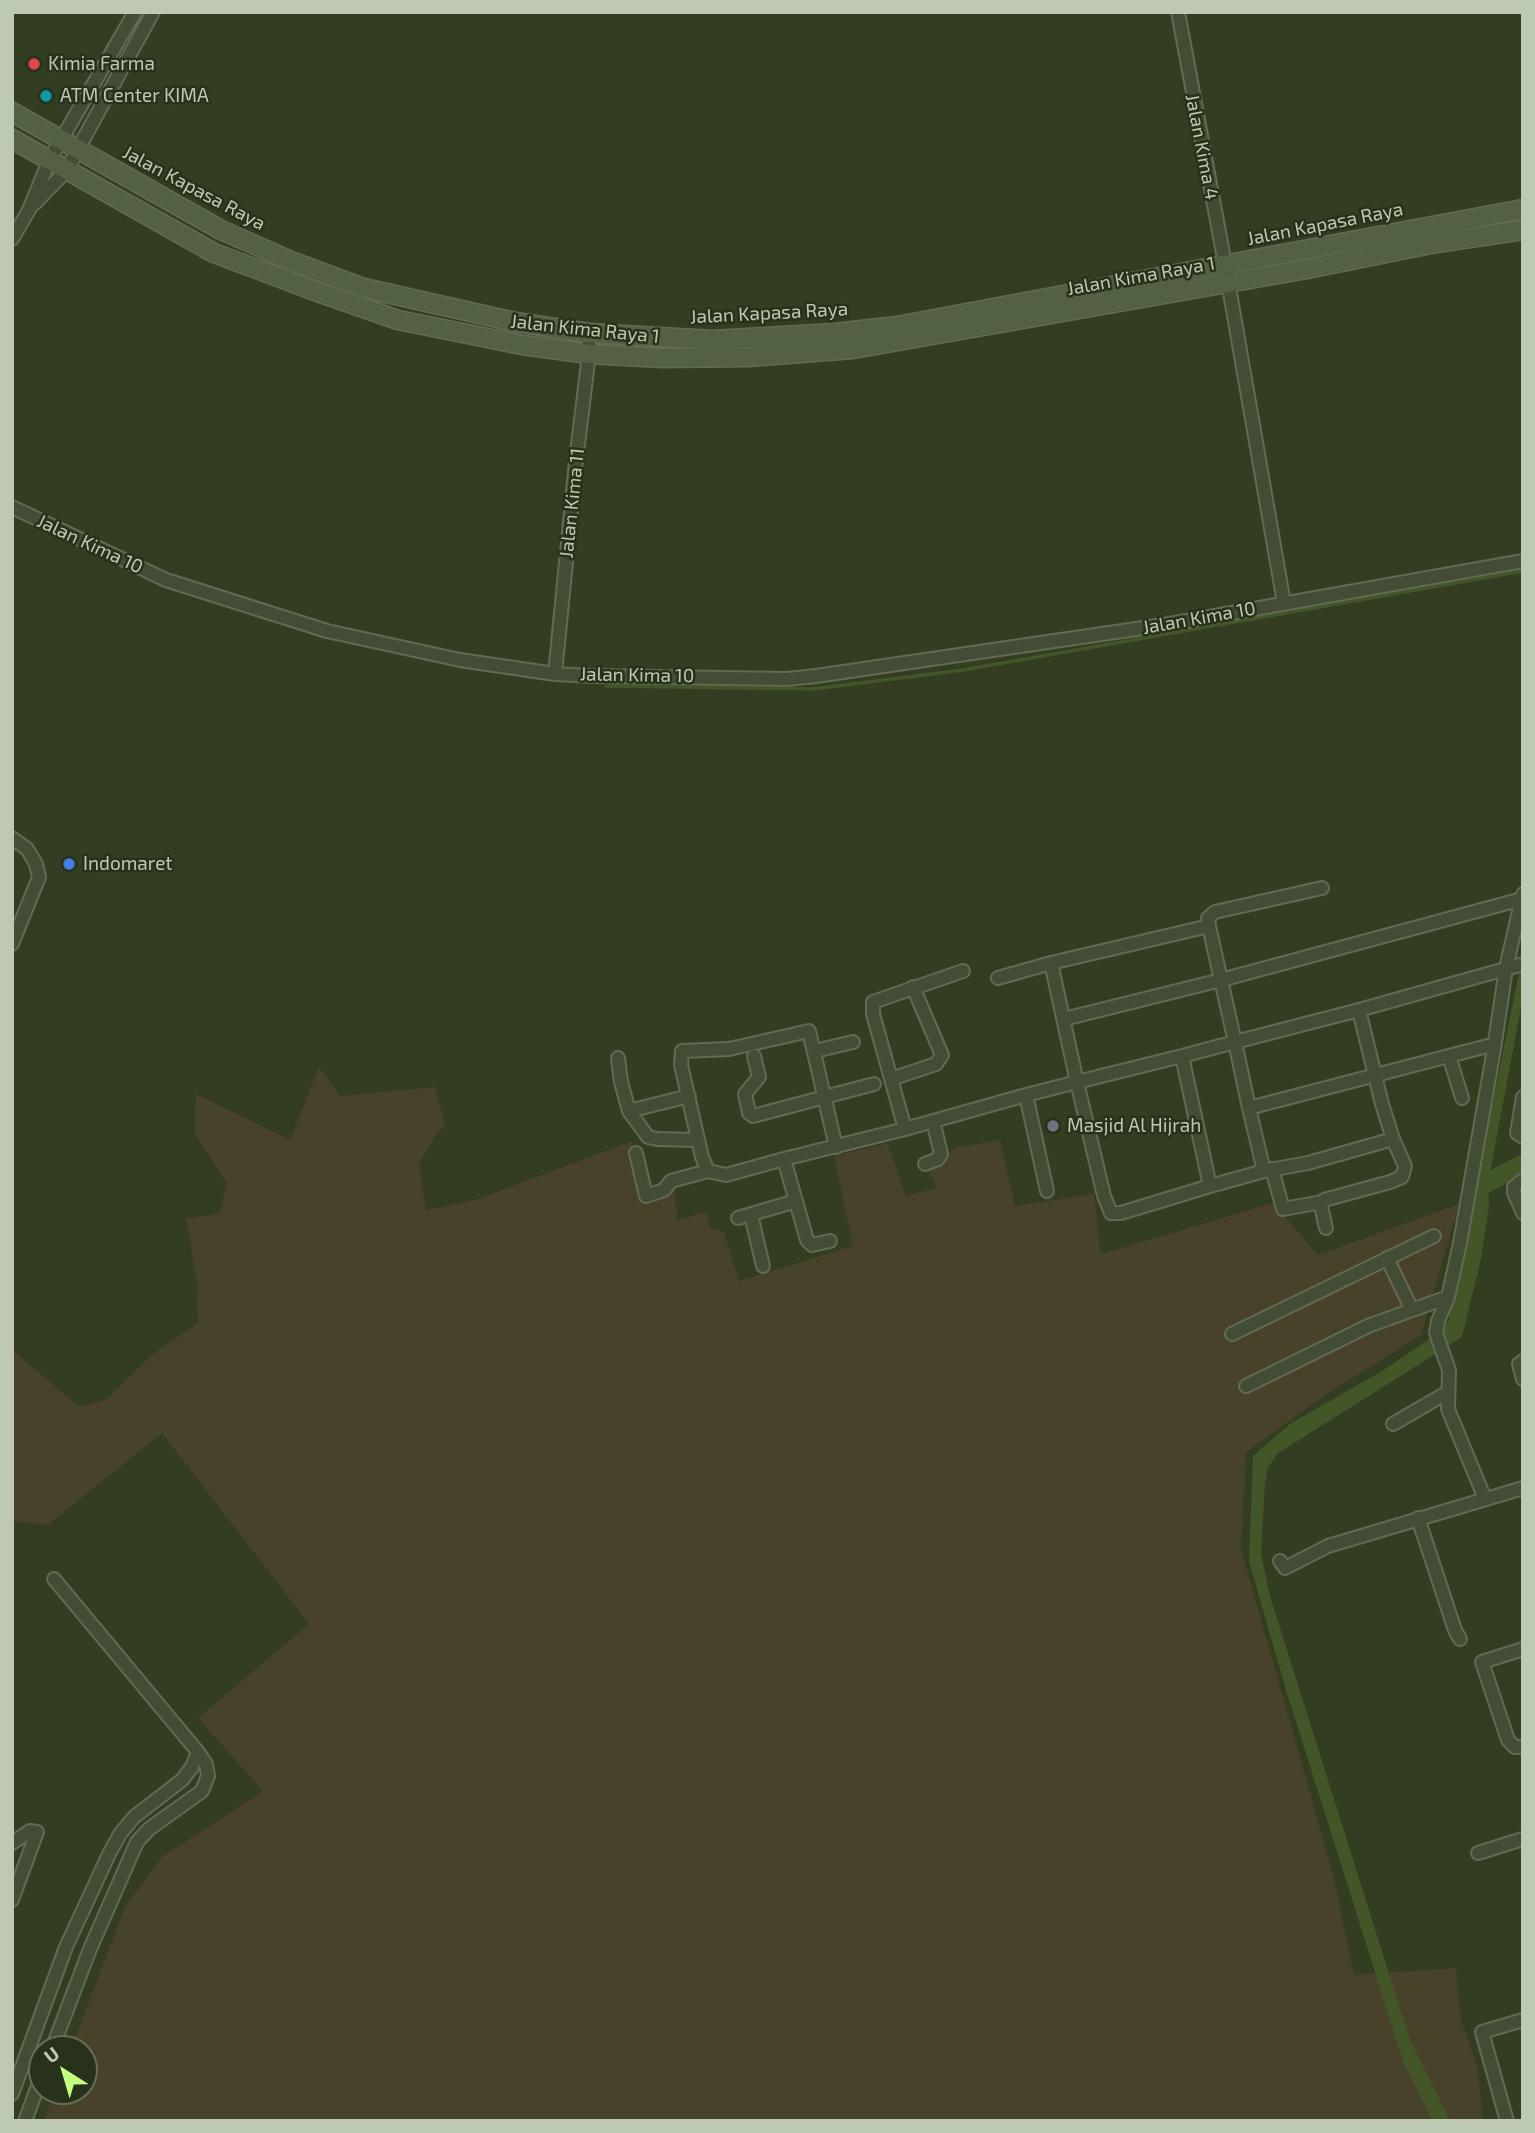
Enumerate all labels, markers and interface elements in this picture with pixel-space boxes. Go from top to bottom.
place label: Kimia Farma [48,53,155,75]
marker: Kimia Farma [26,56,42,72]
place label: ATM Center KIMA [60,85,209,107]
marker: ATM Center KIMA [38,88,54,104]
street label: Jalan Kima 4 [1181,92,1223,202]
street label: Jalan Kapasa Raya [119,141,269,235]
street label: Jalan Kapasa Raya [1245,198,1405,250]
street label: Jalan Kima Raya 1 [1065,252,1217,300]
street label: Jalan Kapasa Raya [689,297,849,329]
street label: Jalan Kima Raya 1 [509,310,661,348]
street label: Jalan Kima 11 [555,447,589,559]
street label: Jalan Kima 10 [33,509,147,579]
street label: Jalan Kima 10 [1141,597,1257,639]
street label: Jalan Kima 10 [580,663,694,687]
place label: Indomaret [83,853,173,875]
marker: Indomaret [61,856,77,872]
place label: Masjid Al Hijrah [1067,1115,1201,1137]
marker: Masjid Al Hijrah [1045,1118,1061,1134]
north arrow [28,2035,98,2105]
text: U [39,2041,63,2068]

